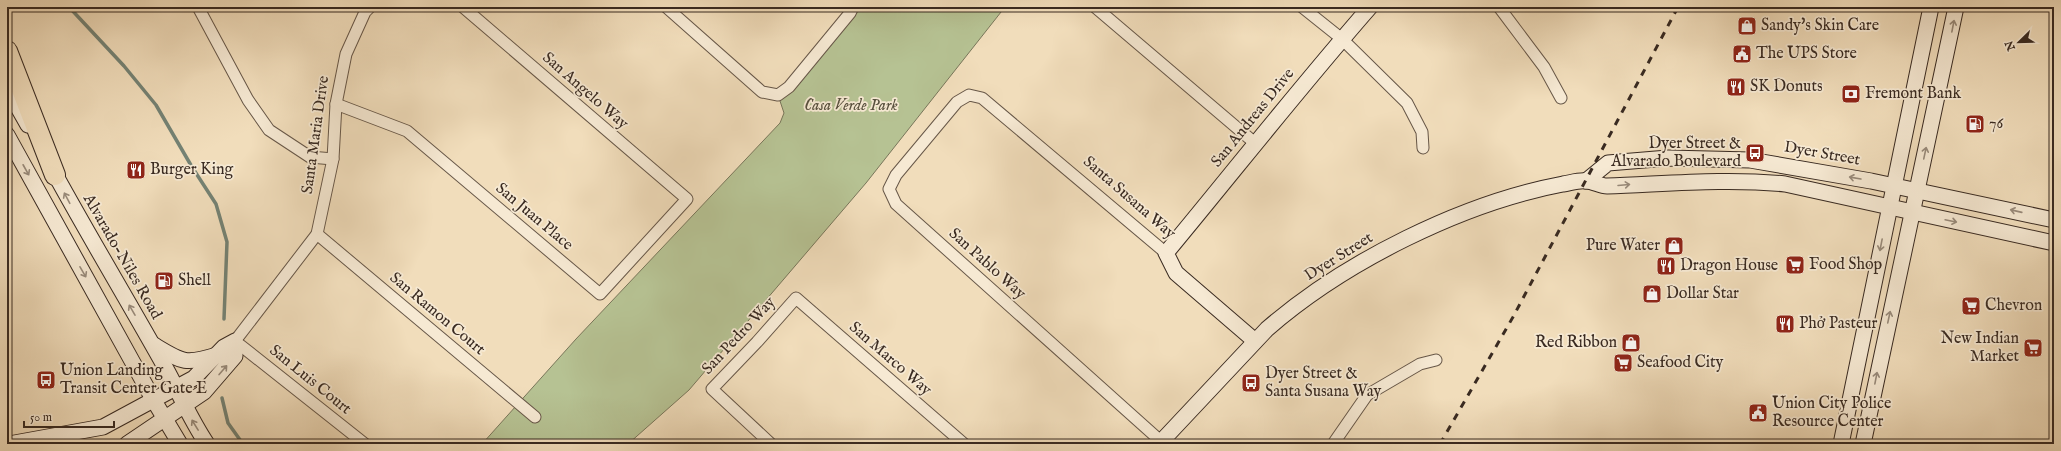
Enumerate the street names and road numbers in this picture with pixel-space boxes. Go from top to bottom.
street label: San Angelo Way [538,48,632,134]
street label: San Andreas Drive [1207,64,1299,172]
street label: Santa Maria Drive [298,75,334,195]
street label: Dyer Street [1782,137,1862,171]
street label: Santa Susana Way [1079,152,1180,244]
street label: San Juan Place [491,179,577,255]
street label: Alvarado-Niles Road [78,190,166,324]
street label: San Pablo Way [944,224,1030,304]
street label: Dyer Street [1301,228,1377,286]
street label: San Ramon Court [385,268,489,360]
street label: San Pedro Way [698,293,780,379]
street label: San Marco Way [845,318,935,400]
street label: San Luis Court [265,341,355,420]

